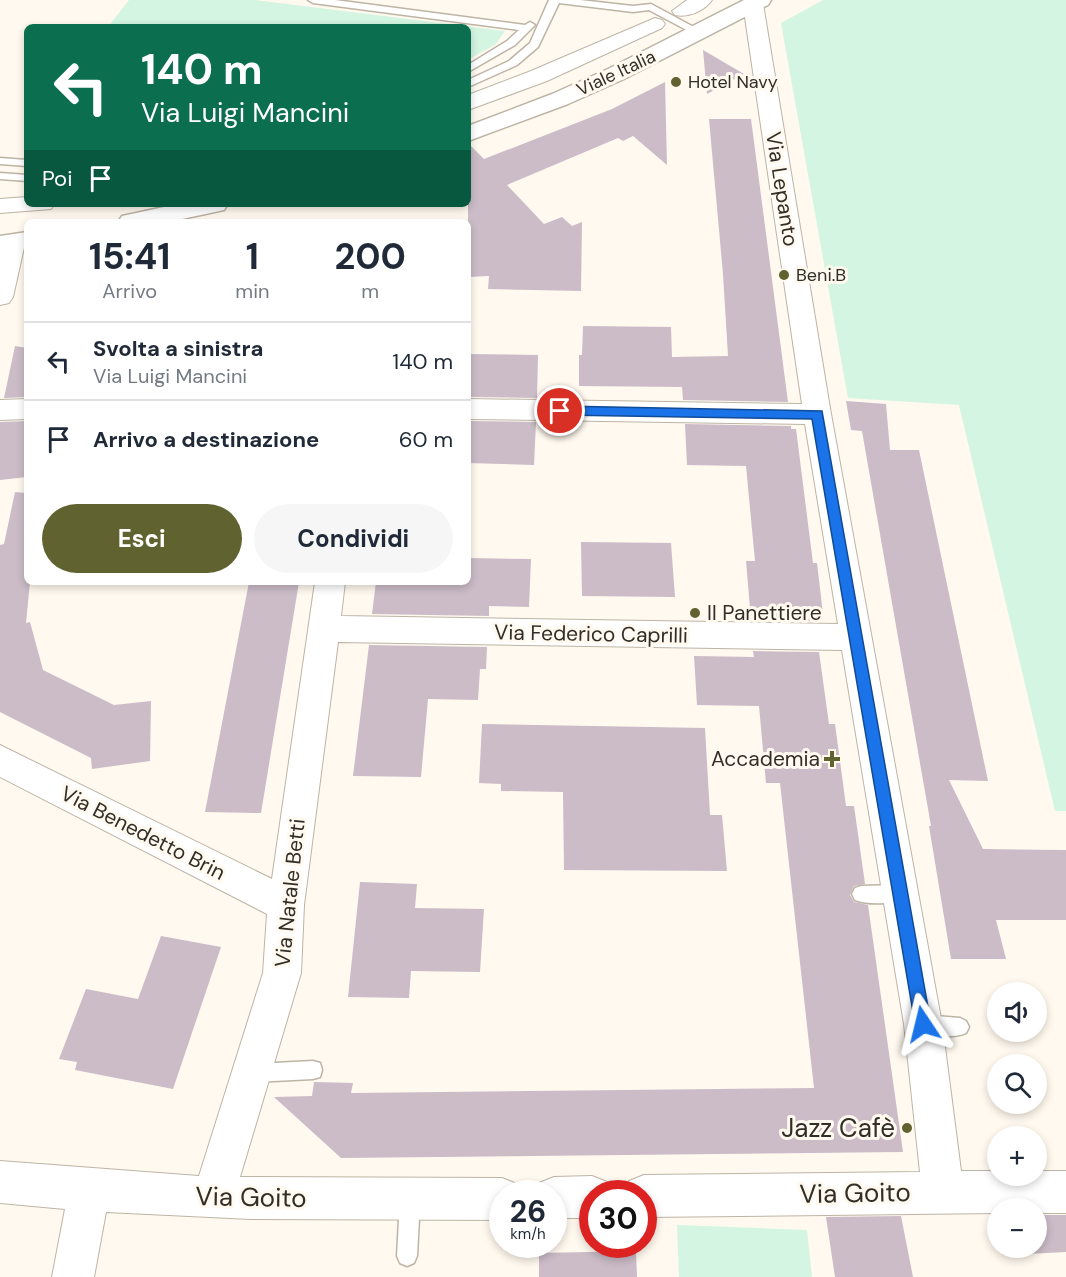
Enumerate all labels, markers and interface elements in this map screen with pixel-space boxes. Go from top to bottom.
text: 140 m [141,42,263,97]
street label: Viale Italia [573,44,659,102]
icon: left [42,48,120,126]
place label: Hotel Navy [688,70,778,94]
marker: Hotel Navy [669,75,683,89]
text: Via Luigi Mancini [141,95,349,130]
street label: Via Lepanto [759,130,805,248]
icon: arrive [84,162,117,195]
text: Poi [42,164,72,193]
text: 15:41 [89,233,170,280]
text: 1 [246,233,259,280]
text: 200 [335,233,406,280]
place label: Beni.B [796,263,846,287]
marker: Beni.B [777,268,791,282]
text: Arrivo [102,278,157,304]
text: min [235,278,269,304]
text: m [361,278,379,304]
text: Svolta a sinistra [93,334,263,363]
icon: left [42,345,75,378]
text: 140 m [392,347,453,376]
text: Via Luigi Mancini [93,363,247,389]
pin [534,385,585,436]
icon: arrive [543,394,576,427]
icon: arrive [42,423,75,456]
text: Arrivo a destinazione [93,425,319,454]
text: 60 m [399,425,453,454]
button: Esci [42,504,242,573]
button: Condividi [254,504,453,573]
place label: Il Panettiere [707,599,822,627]
marker: Il Panettiere [688,606,702,620]
street label: Via Federico Caprilli [494,618,688,650]
place label: Accademia [711,745,820,773]
marker: Accademia [825,752,839,766]
street label: Via Benedetto Brin [56,779,230,887]
street label: Via Natale Betti [268,817,312,969]
map controls [987,982,1047,1258]
button: sound [987,982,1047,1042]
position arrow [891,992,955,1056]
button: search [987,1054,1047,1114]
place label: Jazz Cafè [781,1111,895,1145]
marker: Jazz Cafè [900,1121,914,1135]
button: + [987,1126,1047,1186]
street label: Via Goito [799,1175,911,1211]
street label: Via Goito [195,1179,307,1215]
speed limit sign: 30 [579,1180,657,1258]
text: 26 [510,1192,546,1231]
button: − [987,1198,1047,1258]
text: km/h [510,1224,546,1244]

